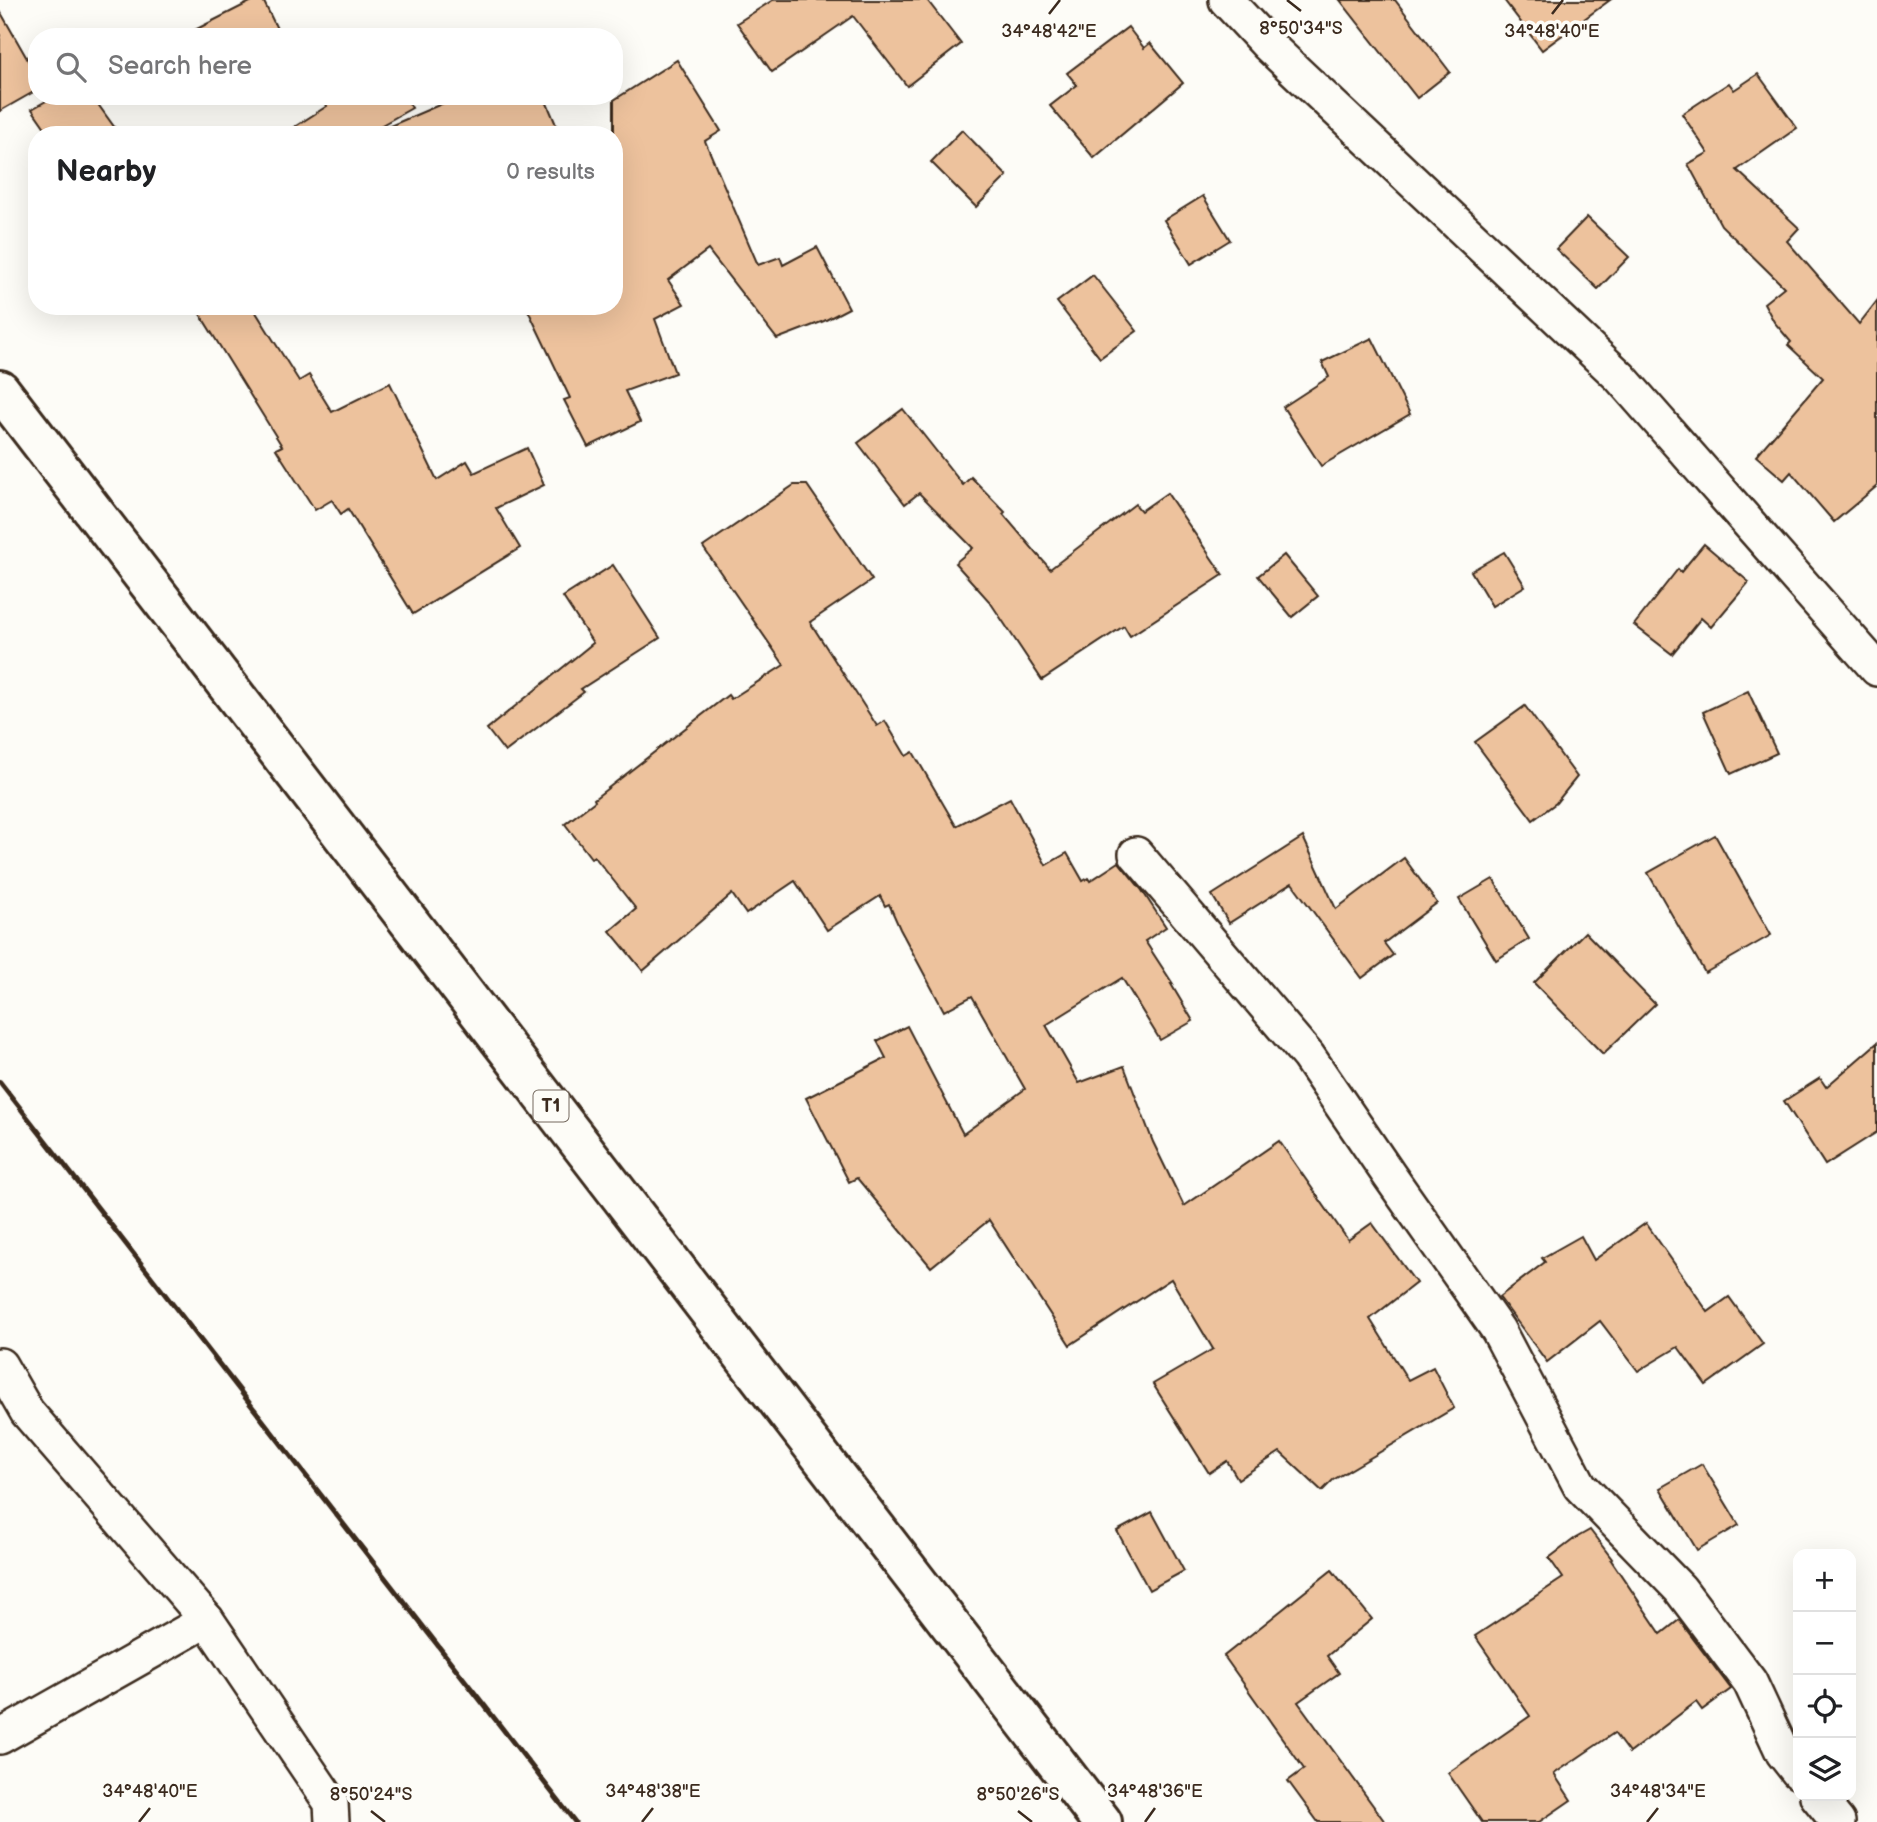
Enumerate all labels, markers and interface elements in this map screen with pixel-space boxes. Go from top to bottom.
text: 8°50'34"S [1259,18,1343,39]
text: 34°48'42"E [1001,21,1097,42]
text: 34°48'40"E [1504,21,1600,42]
search box [28,28,623,105]
icon: search [52,48,90,86]
text: Search here [108,51,252,82]
text: Nearby [56,154,156,190]
text: 0 results [506,158,595,186]
road number: T1 [534,1090,568,1122]
map controls [1793,1549,1856,1801]
button: + [1793,1549,1856,1612]
button: − [1793,1612,1856,1675]
button: locate [1793,1675,1856,1738]
button: layers [1793,1738,1856,1801]
text: 34°48'40"E [102,1781,198,1802]
text: 34°48'38"E [605,1781,701,1802]
text: 34°48'36"E [1107,1781,1203,1802]
text: 34°48'34"E [1610,1781,1706,1802]
text: 8°50'24"S [330,1784,412,1805]
text: 8°50'26"S [977,1784,1060,1805]

